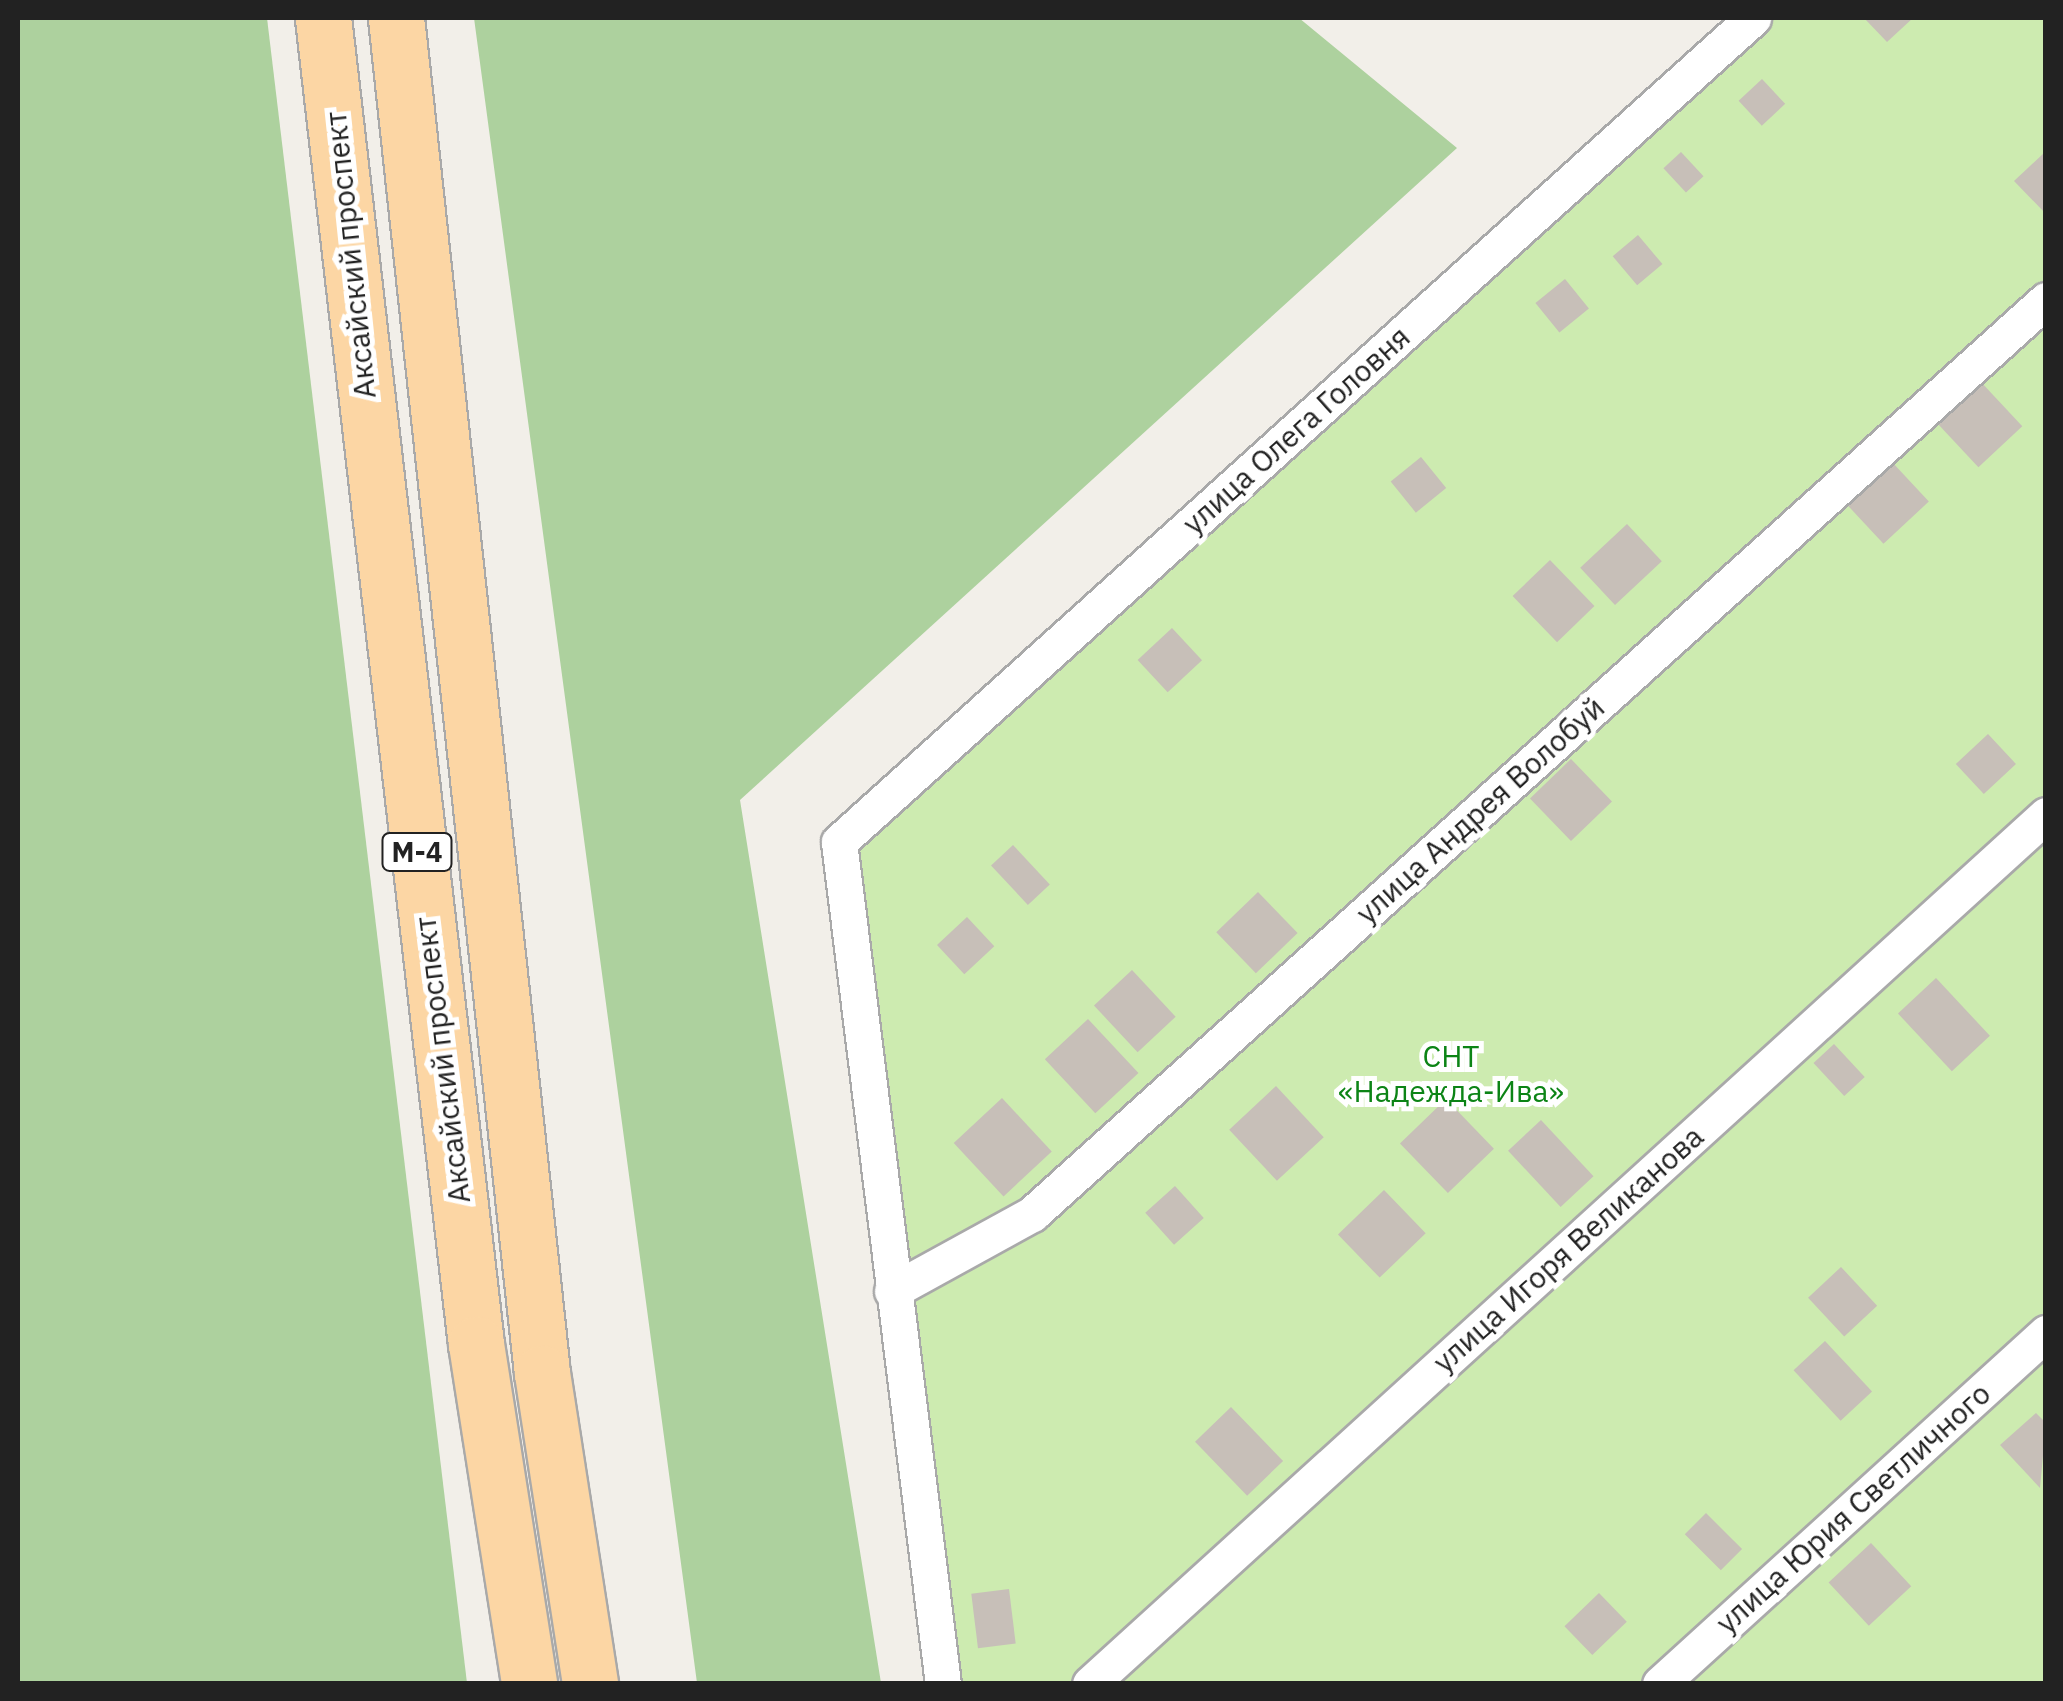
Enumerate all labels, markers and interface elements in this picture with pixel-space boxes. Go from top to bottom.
street label: Аксайский проспект [317,110,383,400]
street label: улица Олега Головня [1175,319,1417,541]
street label: улица Андрея Волобуй [1348,689,1612,931]
road number: М-4 [380,829,454,875]
street label: Аксайский проспект [407,915,477,1205]
park label: СНТ «Надежда-Ива» [1338,1038,1564,1108]
street label: улица Игоря Великанова [1425,1118,1711,1380]
street label: улица Юрия Светличного [1709,1375,1997,1641]

